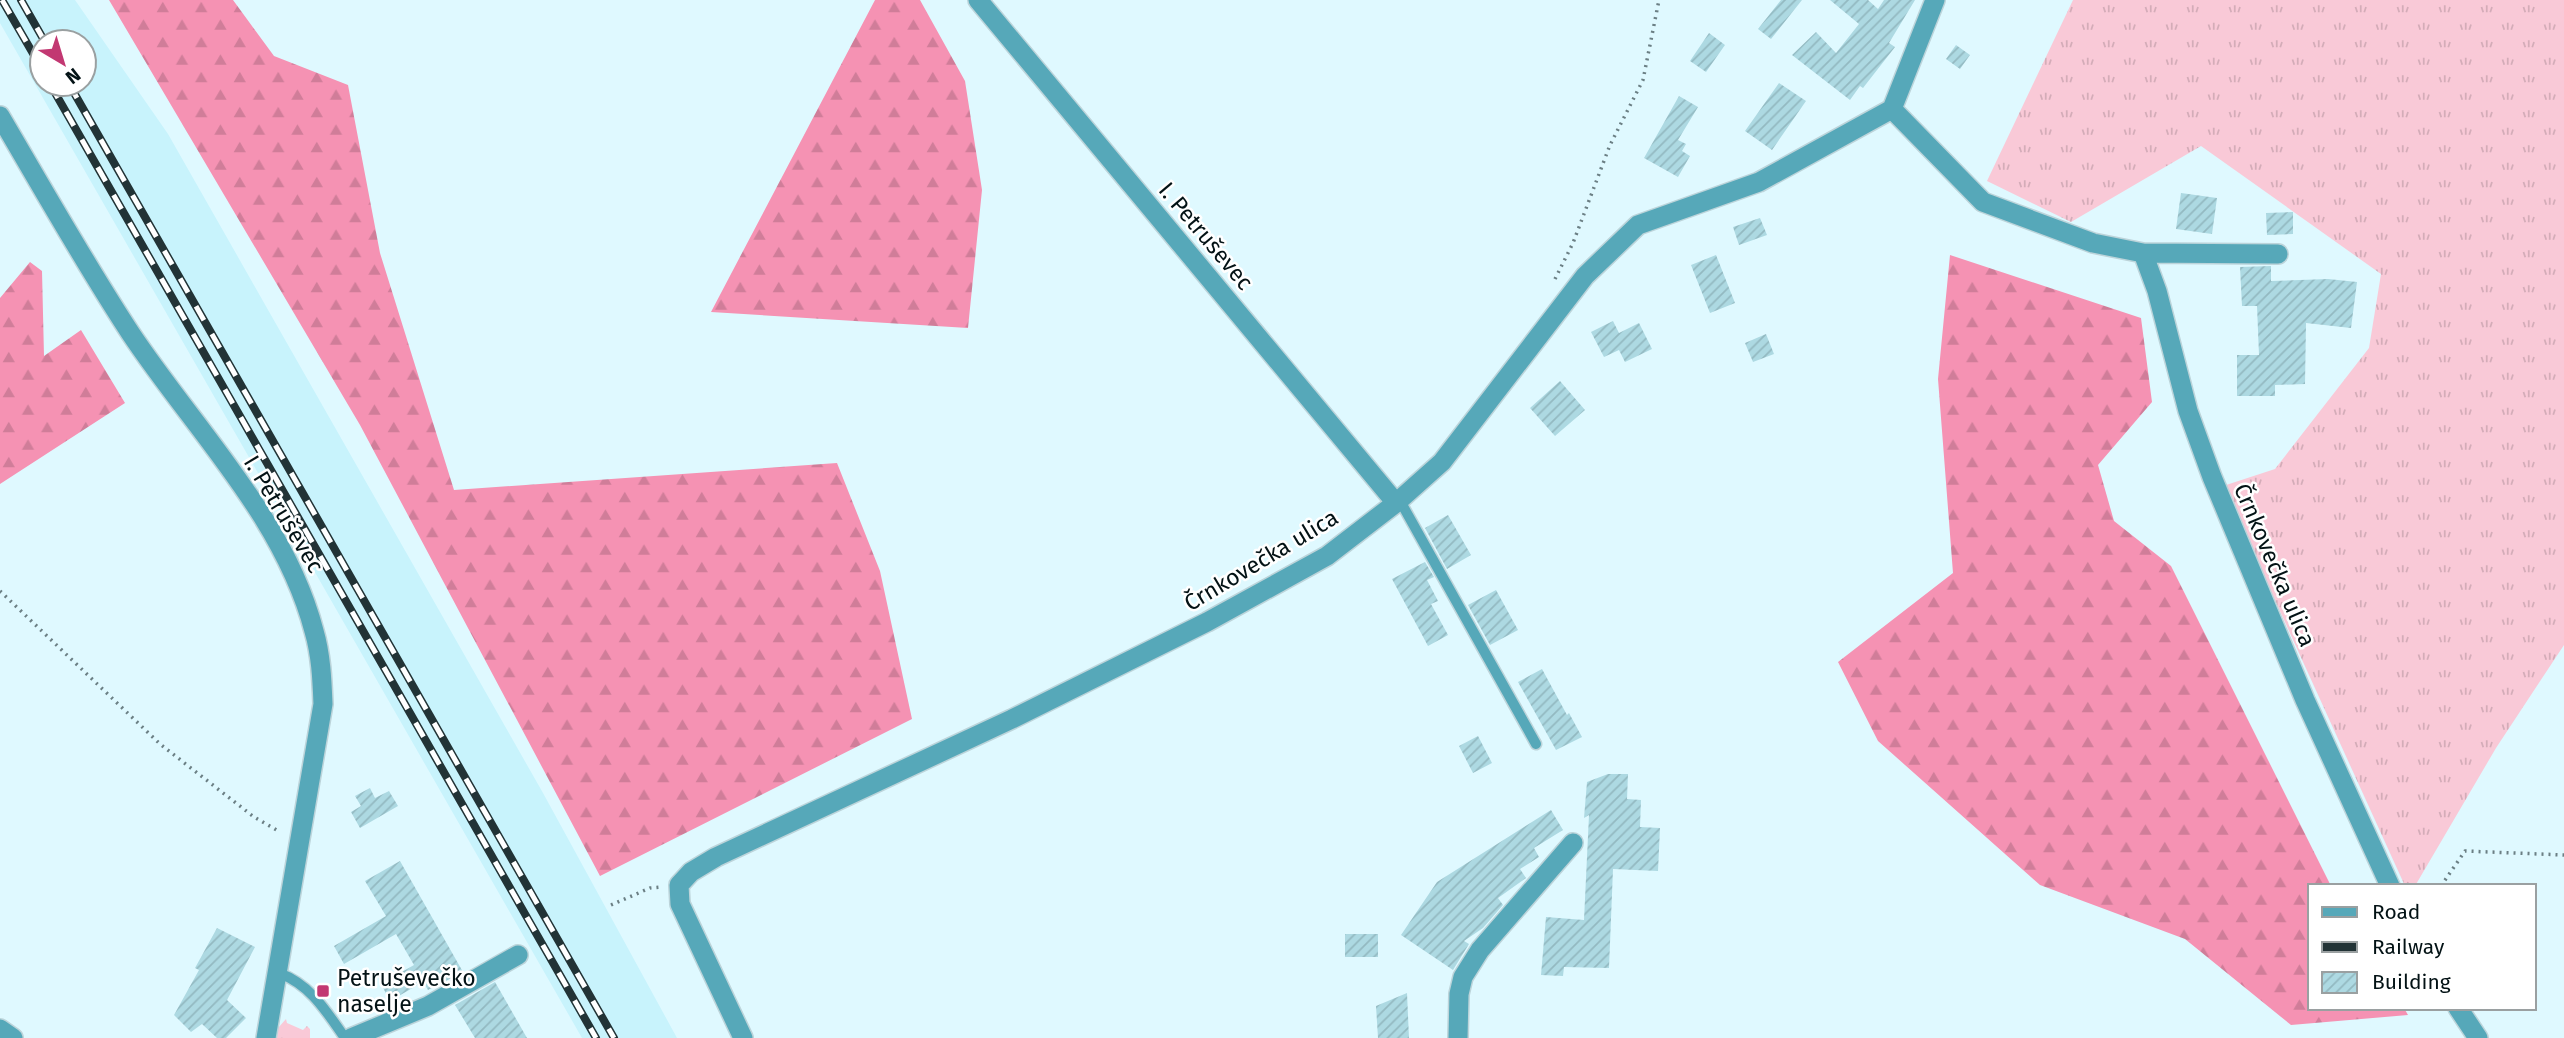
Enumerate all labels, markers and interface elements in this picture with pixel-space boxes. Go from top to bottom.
north arrow [28,28,98,98]
text: N [61,63,85,89]
street label: I. Petruševec [1153,176,1259,296]
street label: I. Petruševec [238,450,330,578]
street label: Črnkovečka ulica [2228,479,2323,651]
street label: Črnkovečka ulica [1178,502,1343,617]
legend [2308,884,2536,1010]
text: Road [2372,899,2420,925]
text: Railway [2372,934,2445,960]
place label: Petruševečko naselje [337,964,476,1018]
text: Building [2372,969,2451,995]
marker: Petruševečko naselje [315,983,331,999]

